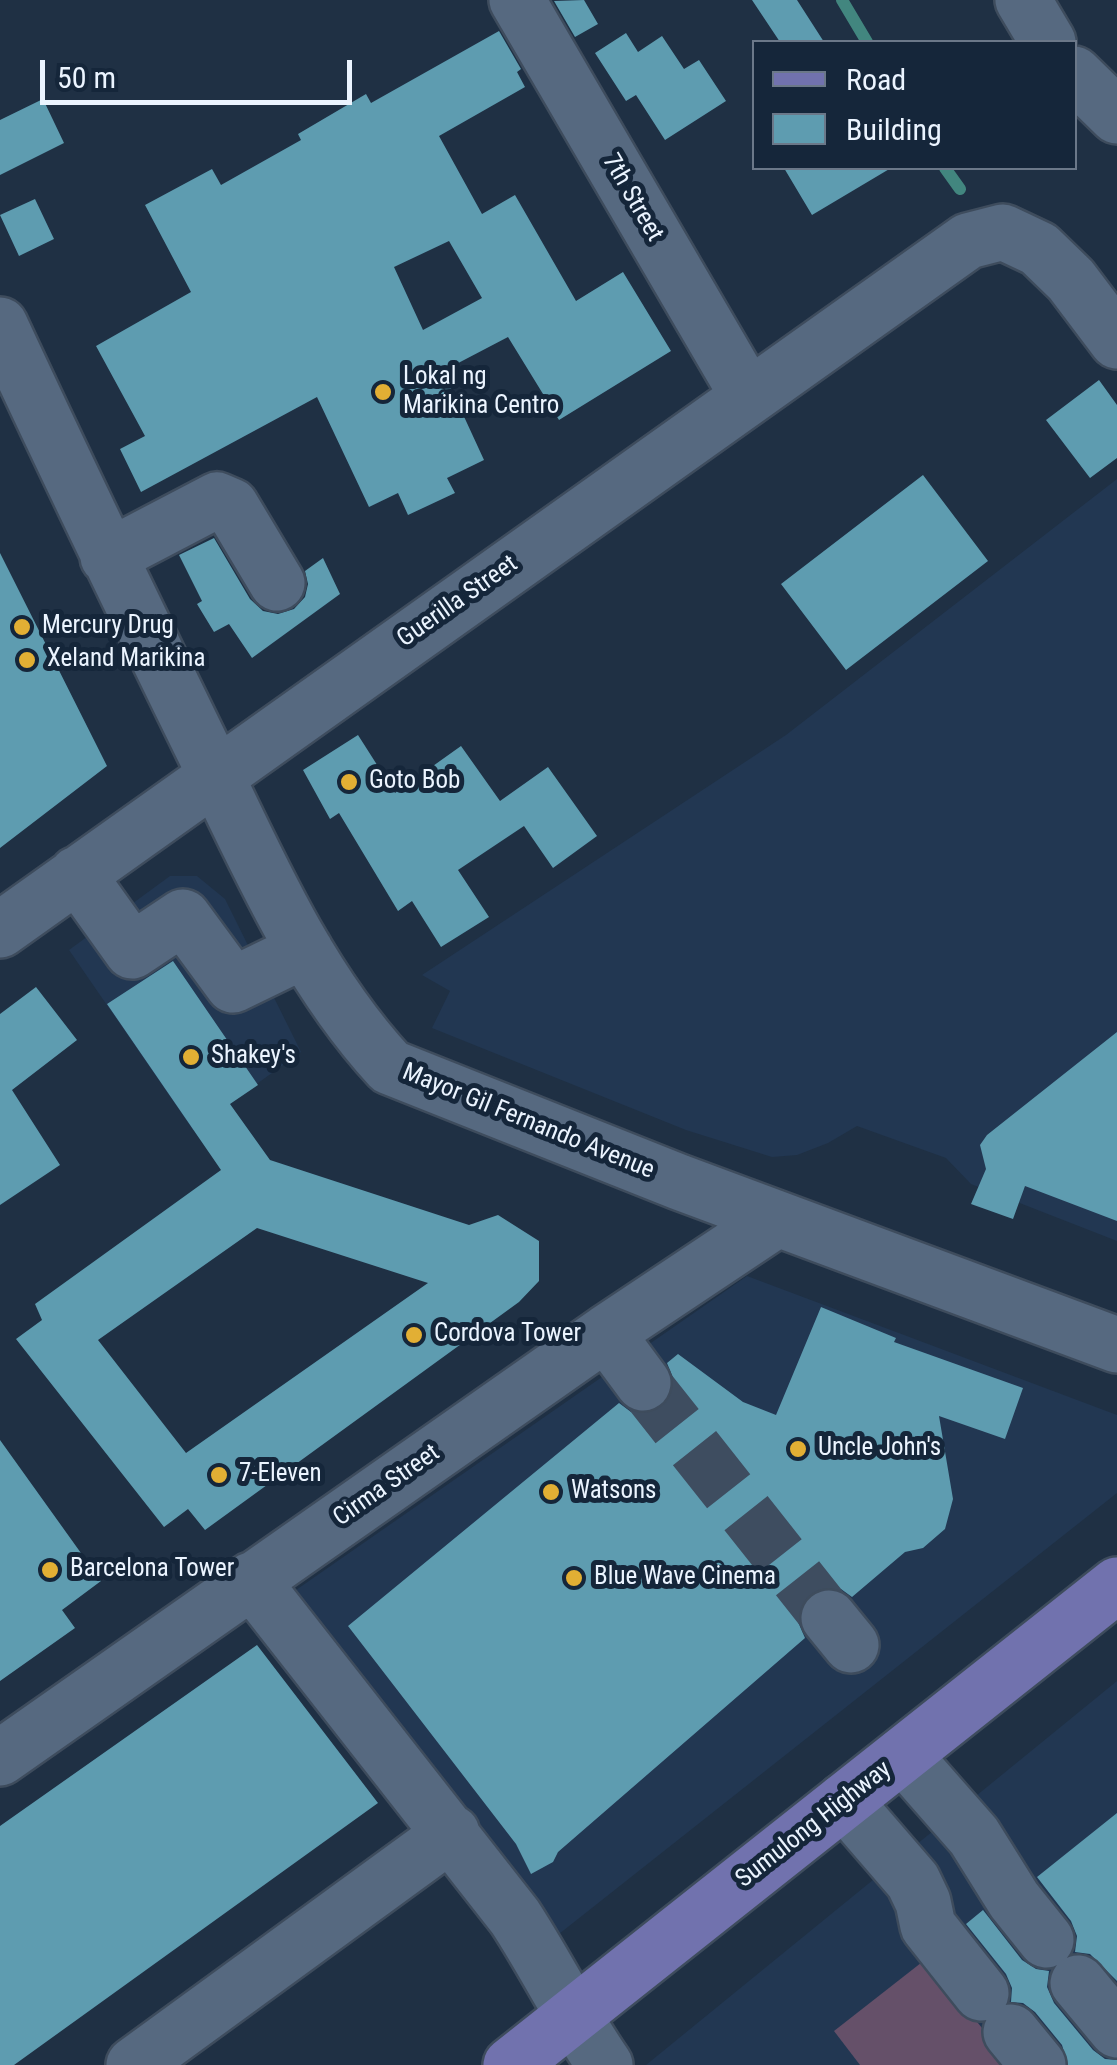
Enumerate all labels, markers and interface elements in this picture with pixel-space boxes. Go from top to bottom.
scale bar [45,40,358,102]
legend [752,40,1077,170]
text: 50 m [57,60,116,95]
text: Road [846,62,906,97]
text: Building [846,112,942,147]
street label: 7th Street [595,149,669,247]
place label: Lokal ng Marikina Centro [403,363,559,422]
marker: Lokal ng Marikina Centro [372,381,394,403]
street label: Guerilla Street [392,550,524,654]
place label: Mercury Drug [42,612,174,642]
marker: Mercury Drug [11,616,33,638]
place label: Xeland Marikina [47,645,205,675]
marker: Xeland Marikina [16,649,38,671]
place label: Goto Bob [369,767,460,797]
marker: Goto Bob [338,771,360,793]
place label: Shakey's [211,1042,296,1072]
marker: Shakey's [180,1046,202,1068]
street label: Mayor Gil Fernando Avenue [398,1058,658,1186]
place label: Cordova Tower [434,1320,581,1350]
marker: Cordova Tower [403,1324,425,1346]
place label: Uncle John's [818,1434,941,1464]
marker: Uncle John's [787,1438,809,1460]
street label: Cirma Street [328,1439,446,1533]
place label: 7-Eleven [239,1460,322,1490]
marker: 7-Eleven [208,1464,230,1486]
place label: Watsons [571,1477,656,1507]
marker: Watsons [540,1481,562,1503]
place label: Barcelona Tower [70,1555,234,1585]
marker: Barcelona Tower [39,1559,61,1581]
place label: Blue Wave Cinema [594,1563,776,1593]
marker: Blue Wave Cinema [563,1567,585,1589]
street label: Sumulong Highway [730,1755,898,1895]

